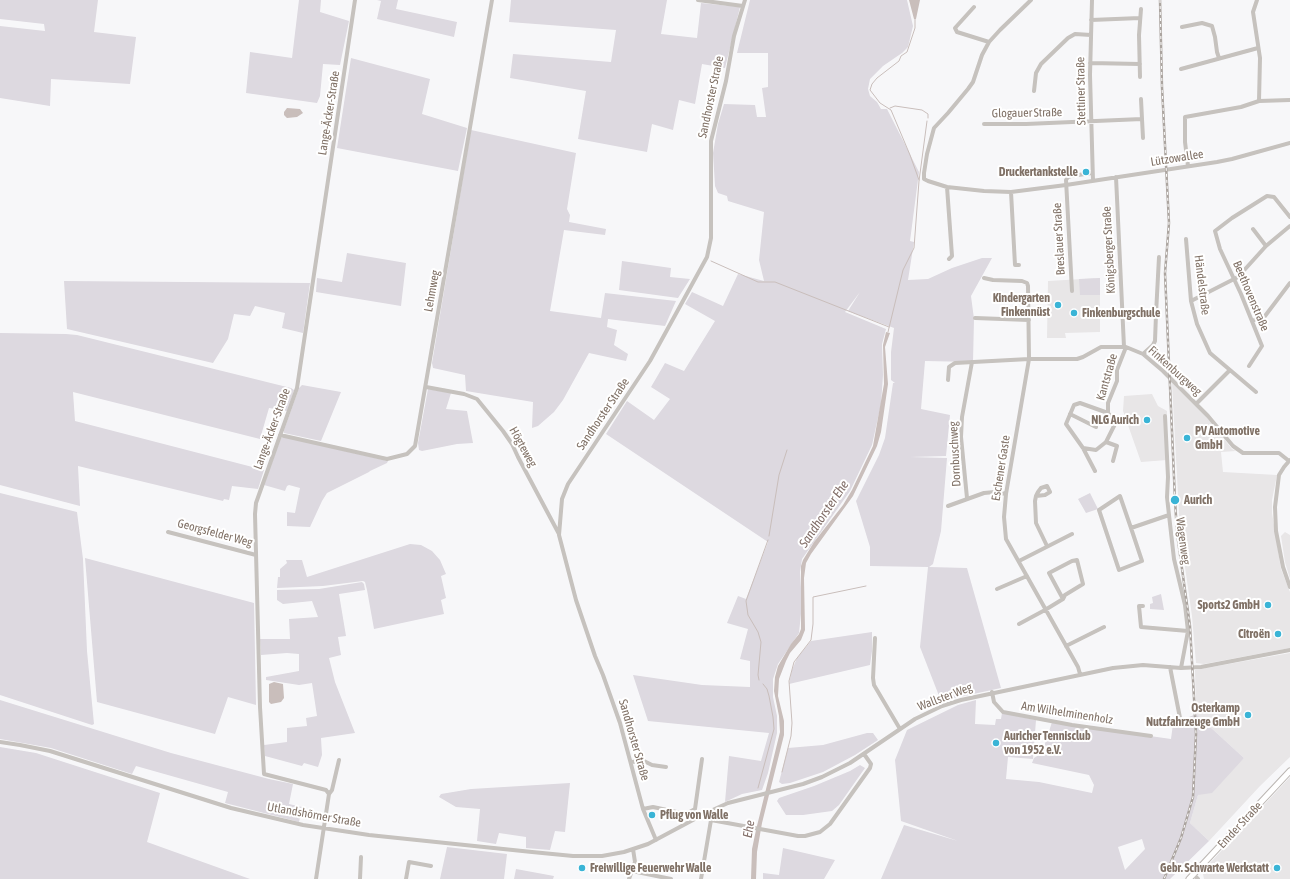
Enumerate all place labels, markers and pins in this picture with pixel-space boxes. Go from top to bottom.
place label: Druckertankstelle [999,165,1078,179]
marker: Druckertankstelle [1081,167,1091,177]
place label: Kindergarten Finkennüst [993,291,1050,319]
marker: Kindergarten Finkennüst [1053,300,1063,310]
place label: Finkenburgschule [1082,306,1160,320]
marker: Finkenburgschule [1069,308,1079,318]
place label: NLG Aurich [1091,413,1139,427]
marker: NLG Aurich [1142,415,1152,425]
place label: PV Automotive GmbH [1195,424,1260,452]
marker: PV Automotive GmbH [1182,433,1192,443]
place label: Aurich [1184,493,1212,507]
marker: Aurich [1169,494,1181,506]
place label: Sports2 GmbH [1198,598,1260,612]
marker: Sports2 GmbH [1263,600,1273,610]
place label: Citroën [1238,627,1270,641]
marker: Citroën [1273,629,1283,639]
place label: Osterkamp Nutzfahrzeuge GmbH [1146,701,1240,729]
marker: Osterkamp Nutzfahrzeuge GmbH [1243,710,1253,720]
place label: Auricher Tennisclub von 1952 e.V. [1004,729,1091,757]
marker: Auricher Tennisclub von 1952 e.V. [991,738,1001,748]
place label: Pflug von Walle [660,808,729,822]
marker: Pflug von Walle [647,810,657,820]
place label: Freiwillige Feuerwehr Walle [590,861,711,875]
place label: Gebr. Schwarte Werkstatt [1160,861,1269,875]
marker: Freiwillige Feuerwehr Walle [577,863,587,873]
marker: Gebr. Schwarte Werkstatt [1272,863,1282,873]

